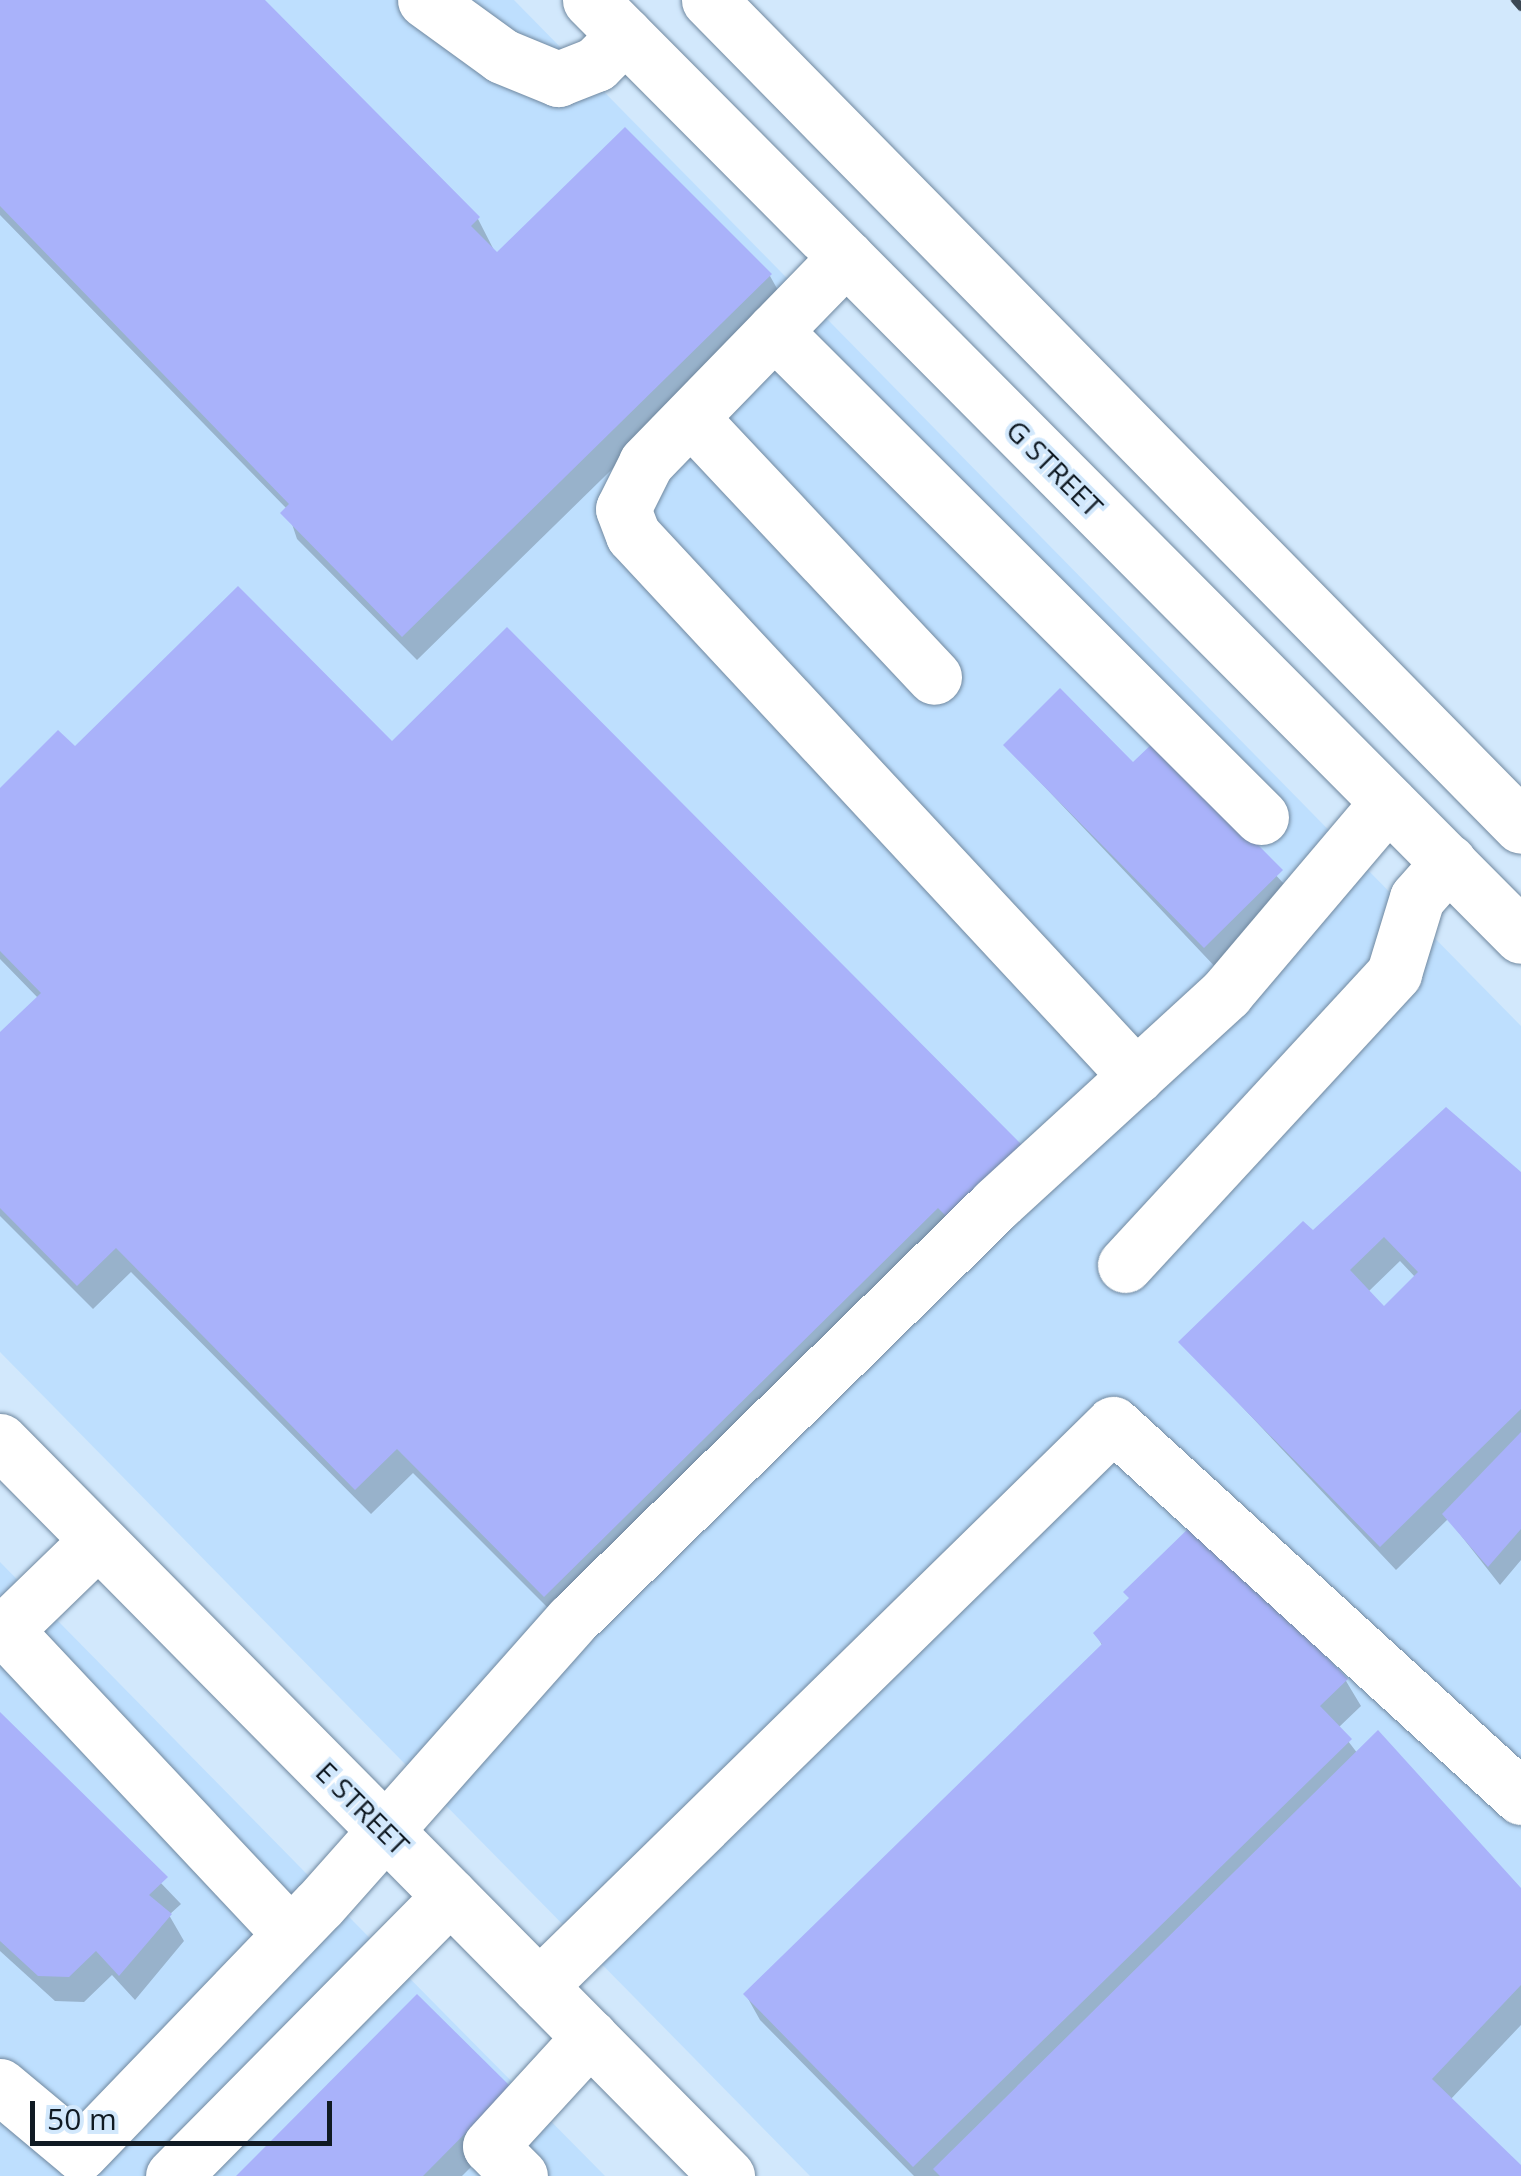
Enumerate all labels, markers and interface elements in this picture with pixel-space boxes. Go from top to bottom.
street label: G STREET [1000,413,1110,523]
street label: E STREET [310,1755,416,1861]
scale bar [35,2081,338,2143]
text: 50 m [47,2098,117,2139]

